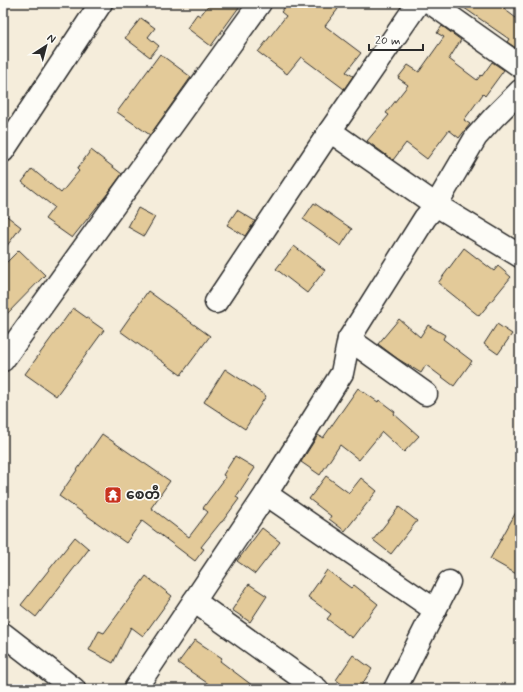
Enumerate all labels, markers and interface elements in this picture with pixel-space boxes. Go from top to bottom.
north arrow [26,26,66,66]
scale bar [369,26,423,52]
text: N [44,31,58,47]
text: 20 m [375,33,401,49]
place label: စေတီ [126,484,160,504]
temple icon: စေတီ [103,485,123,505]

